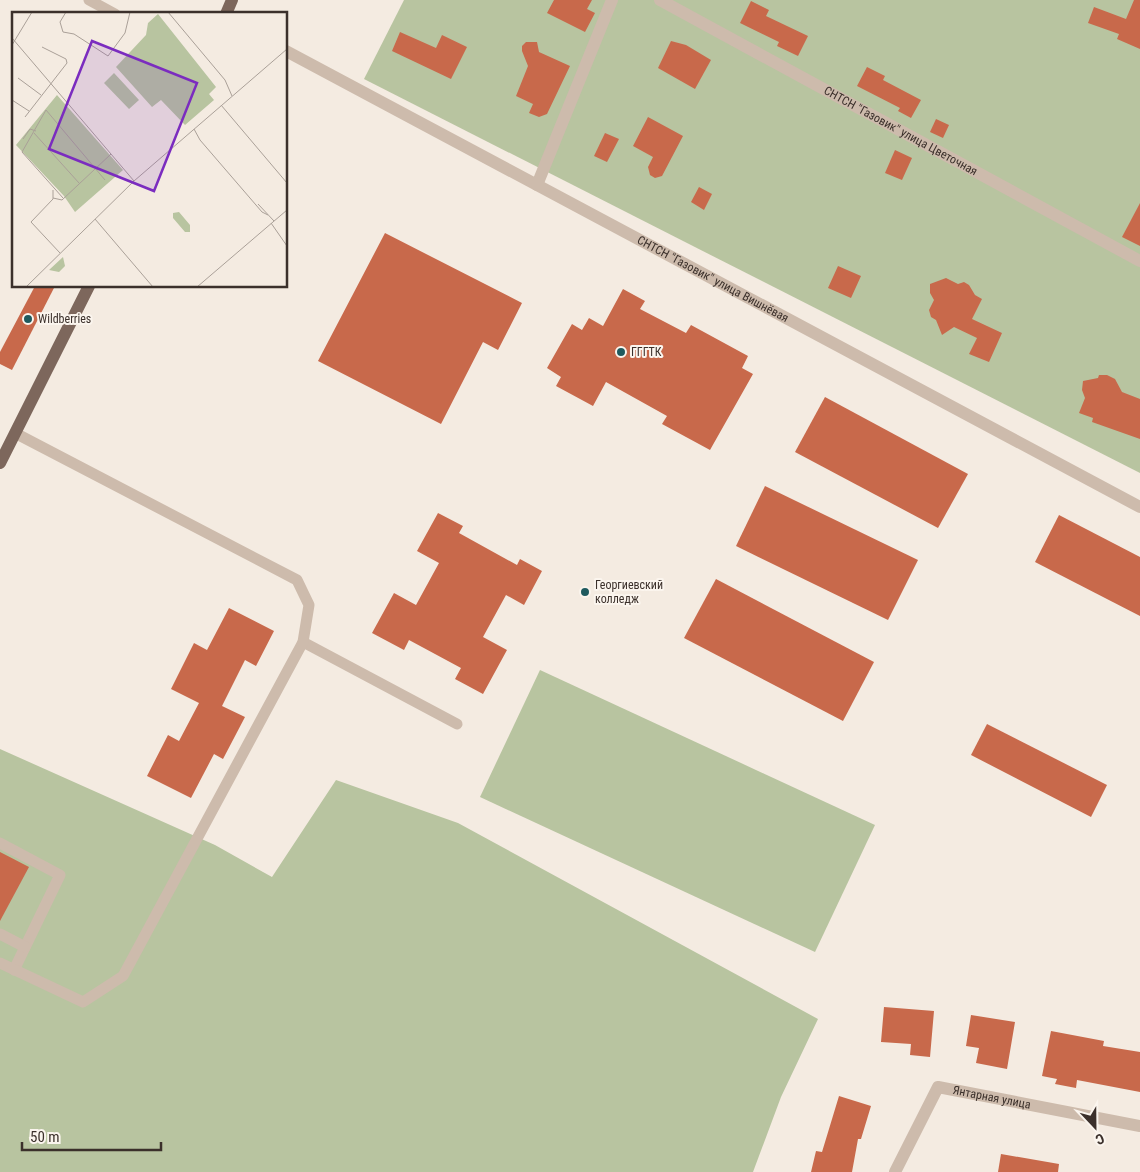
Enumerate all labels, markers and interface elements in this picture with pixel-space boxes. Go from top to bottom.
inset map [12,12,288,288]
street label: СНТСН "Газовик" улица Цветочная [821,83,980,178]
street label: СНТСН "Газовик" улица Вишнёвая [635,233,791,325]
place label: Wildberries [38,312,91,326]
marker: Wildberries [22,313,34,325]
place label: ГГГТК [631,345,662,359]
marker: ГГГТК [615,346,627,358]
place label: Георгиевский колледж [595,578,663,606]
marker: Георгиевский колледж [579,586,591,598]
street label: Янтарная улица [952,1083,1032,1112]
north arrow [1070,1102,1120,1152]
scale bar [22,1120,161,1152]
text: 50 m [30,1128,60,1146]
text: С [1093,1130,1107,1148]

